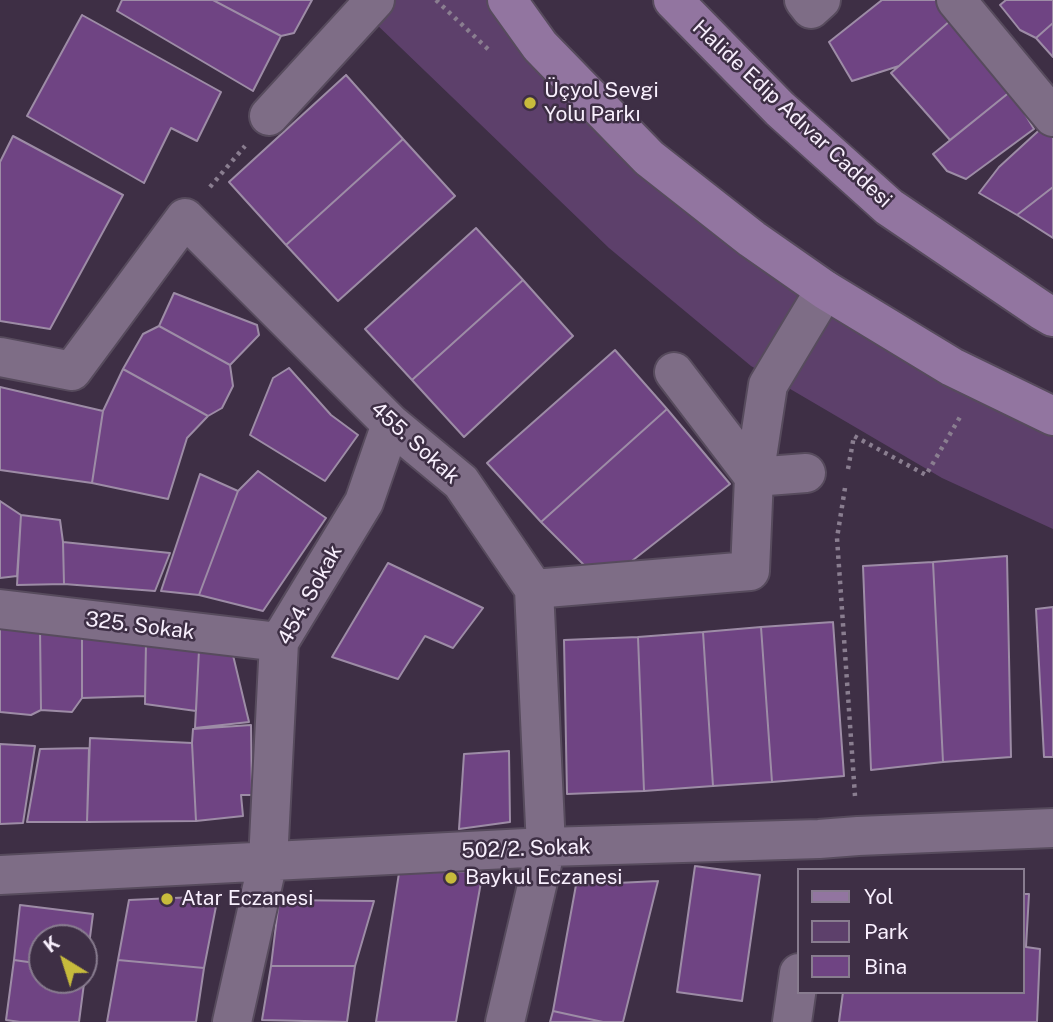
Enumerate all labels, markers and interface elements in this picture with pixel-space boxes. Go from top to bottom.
street label: Halide Edip Adıvar Caddesi [687,15,897,213]
place label: Üçyol Sevgi Yolu Parkı [544,78,659,128]
marker: Üçyol Sevgi Yolu Parkı [522,95,538,111]
street label: 455. Sokak [365,397,465,489]
street label: 454. Sokak [272,541,348,649]
street label: 325. Sokak [84,607,196,645]
street label: 502/2. Sokak [461,834,591,864]
place label: Baykul Eczanesi [465,865,623,891]
legend [797,868,1025,994]
marker: Baykul Eczanesi [443,870,459,886]
text: Yol [864,884,894,909]
place label: Atar Eczanesi [181,886,313,912]
marker: Atar Eczanesi [159,891,175,907]
text: Park [864,919,909,944]
north arrow [28,924,98,994]
text: K [39,931,63,957]
text: Bina [864,954,907,979]

